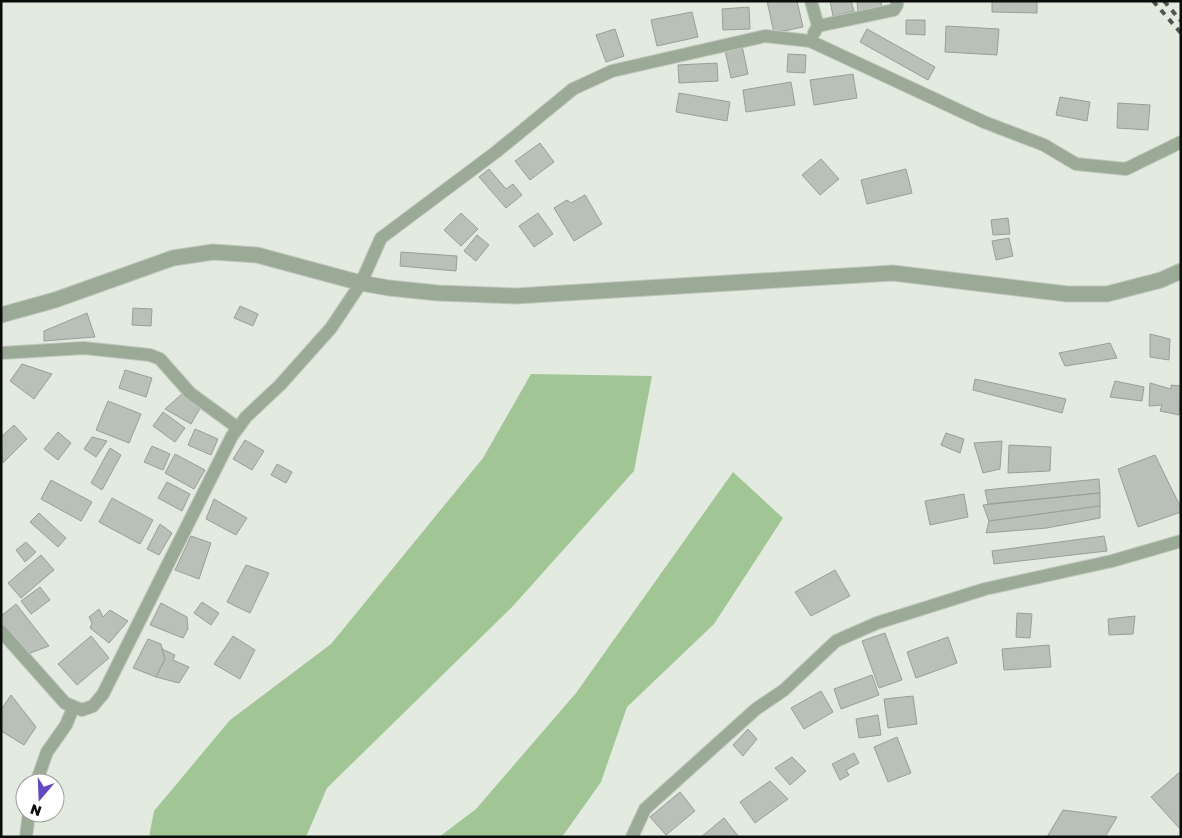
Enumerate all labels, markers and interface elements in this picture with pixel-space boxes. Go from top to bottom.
north arrow [15,773,65,823]
text: N [28,801,43,821]

